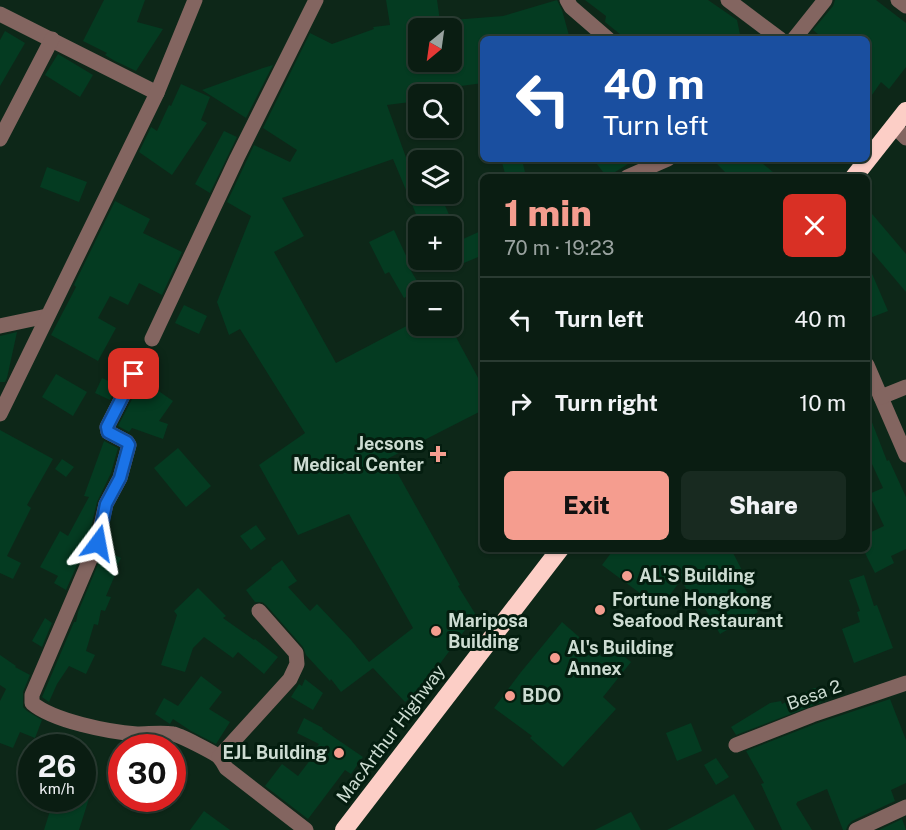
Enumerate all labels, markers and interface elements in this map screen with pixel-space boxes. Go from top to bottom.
north arrow [408,18,462,72]
map controls [408,18,462,336]
text: 40 m [603,59,705,108]
icon: left [504,60,582,138]
button: search [408,84,462,138]
text: Turn left [603,109,709,141]
button: layers [408,150,462,204]
text: 1 min [504,192,592,234]
button: close [783,194,846,257]
button: + [408,216,462,270]
text: 70 m · 19:23 [504,236,614,260]
button: − [408,282,462,336]
icon: left [504,303,537,336]
text: Turn left [555,306,644,332]
text: 40 m [794,306,846,332]
pin [108,348,159,399]
icon: arrive [117,357,150,390]
icon: right [504,387,537,420]
text: Turn right [555,390,658,416]
text: 10 m [799,390,846,416]
place label: Jecsons Medical Center [293,433,425,475]
marker: Jecsons Medical Center [429,445,447,463]
button: Exit [504,471,669,540]
button: Share [681,471,846,540]
position arrow [66,511,130,575]
place label: AL'S Building [639,565,755,586]
marker: AL'S Building [620,569,634,583]
place label: Fortune Hongkong Seafood Restaurant [612,589,783,631]
marker: Fortune Hongkong Seafood Restaurant [593,603,607,617]
place label: Mariposa Building [448,610,528,652]
marker: Mariposa Building [429,624,443,638]
place label: Al's Building Annex [567,637,674,679]
marker: Al's Building Annex [548,651,562,665]
street label: MacArthur Highway [332,660,449,807]
street label: Besa 2 [784,675,844,714]
place label: BDO [522,685,561,706]
marker: BDO [503,689,517,703]
speed limit sign: 30 [108,734,186,812]
place label: EJL Building [222,742,327,763]
marker: EJL Building [332,746,346,760]
text: 26 [38,748,76,784]
text: km/h [39,780,75,797]

